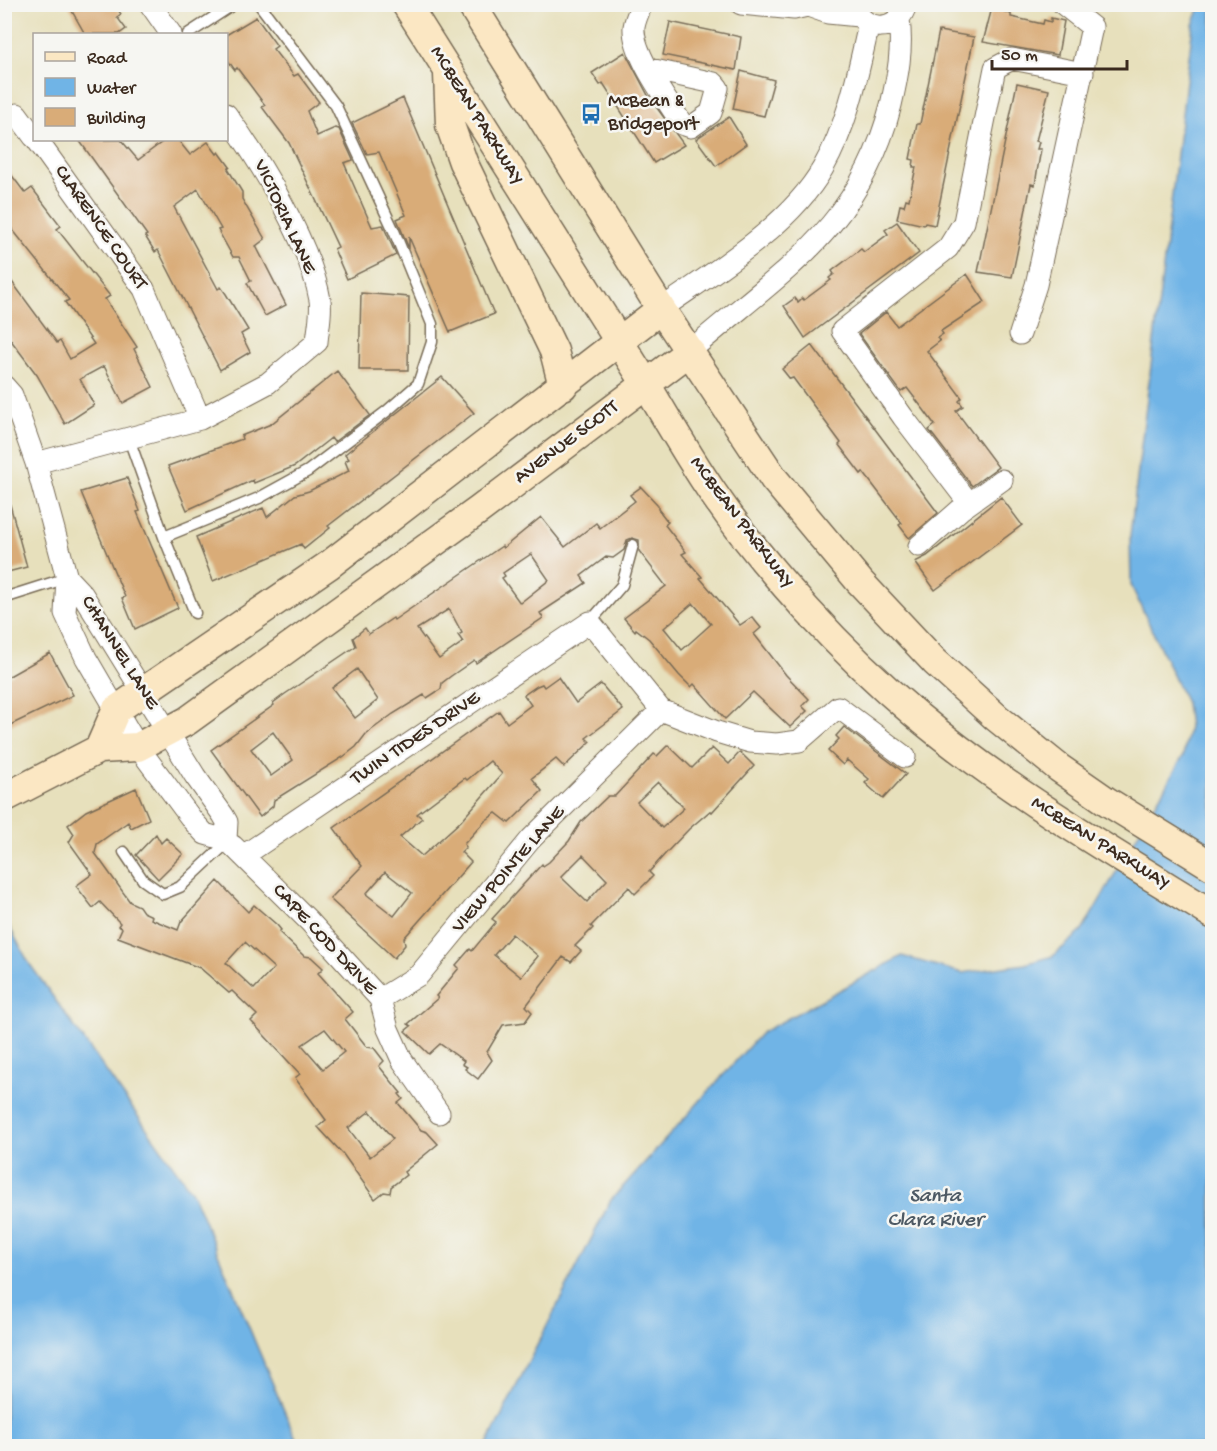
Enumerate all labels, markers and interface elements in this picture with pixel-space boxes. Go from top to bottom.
legend [33,33,228,141]
scale bar [992,33,1127,71]
street label: MCBEAN PARKWAY [424,42,528,190]
text: 50 m [1001,46,1038,67]
text: Road [87,49,128,70]
text: Water [87,79,137,100]
place label: McBean & Bridgeport [607,91,700,137]
bus stop icon: McBean & Bridgeport [579,102,603,126]
text: Building [86,109,146,130]
street label: VICTORIA LANE [247,156,321,279]
street label: CLARENCE COURT [49,161,152,296]
street label: AVENUE SCOTT [510,396,625,490]
street label: MCBEAN PARKWAY [684,452,798,594]
street label: CHANNEL LANE [75,592,164,715]
street label: TWIN TIDES DRIVE [346,686,486,791]
street label: MCBEAN PARKWAY [1026,792,1174,896]
street label: VIEW POINTE LANE [447,801,571,939]
street label: CAPE COD DRIVE [267,880,382,1001]
water label: Santa Clara River [888,1185,987,1234]

